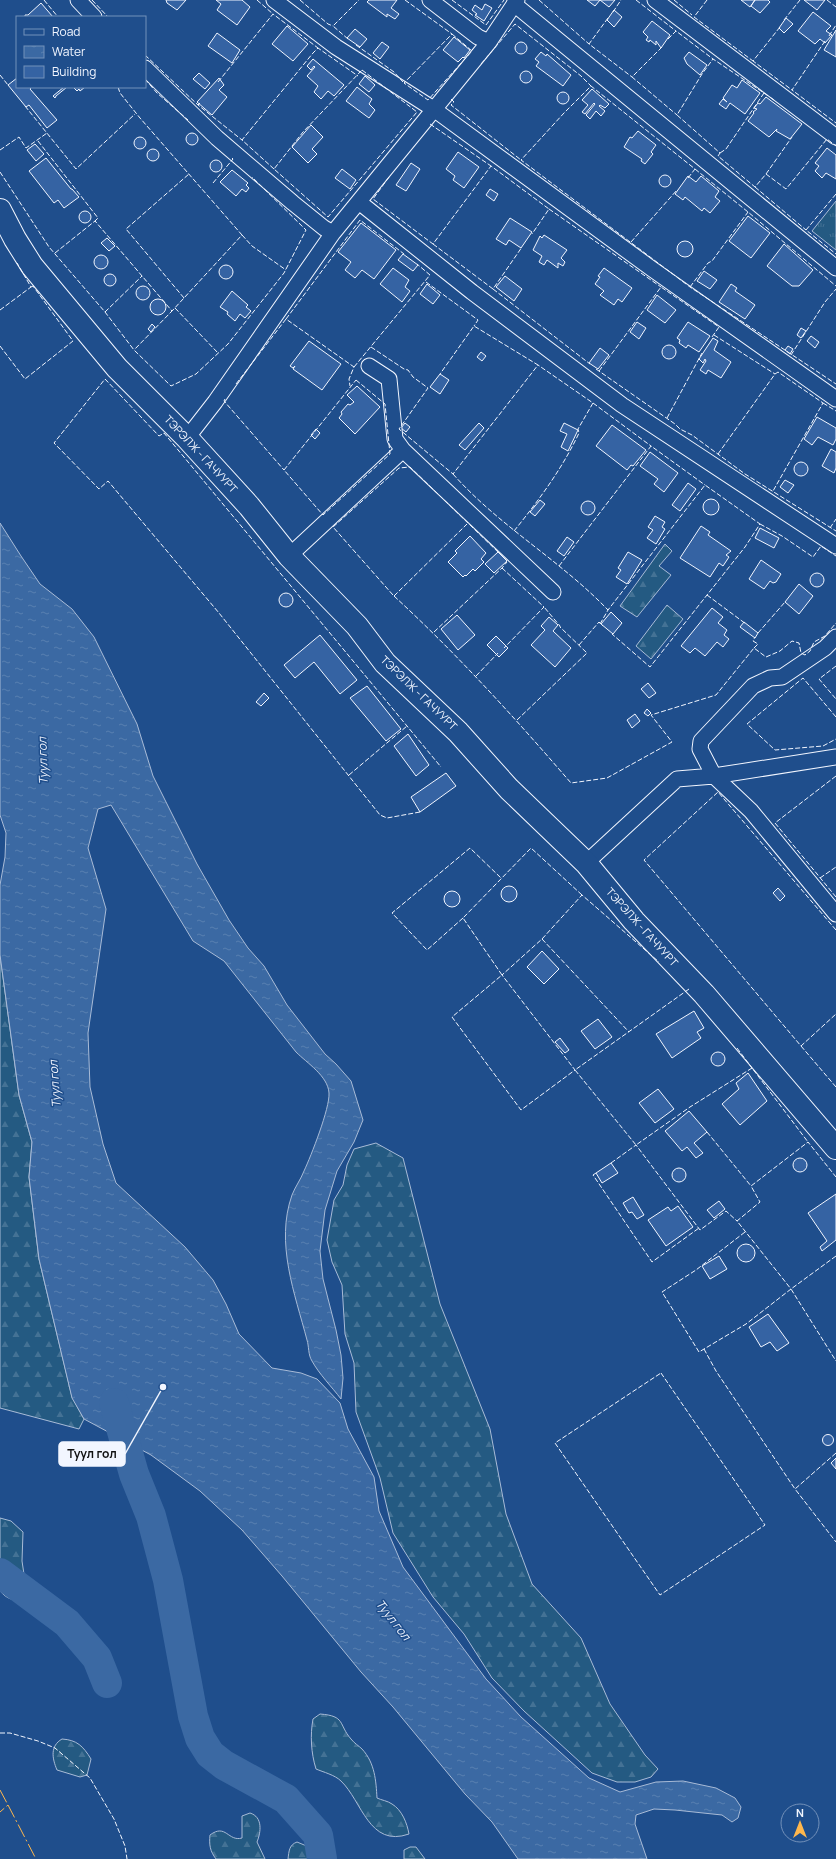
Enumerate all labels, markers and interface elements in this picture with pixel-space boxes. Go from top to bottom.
legend [16,16,146,88]
text: Road [52,23,80,40]
text: Water [52,43,86,60]
text: Building [52,63,96,80]
street label: ТЭРЭЛЖ - ГАЧУУРТ [161,412,242,496]
street label: ТЭРЭЛЖ - ГАЧУУРТ [378,652,461,733]
water label: Туул гол [33,736,52,785]
street label: ТЭРЭЛЖ - ГАЧУУРТ [603,884,682,970]
water label: Туул гол [44,1059,65,1108]
callout: Туул гол [59,1442,125,1466]
text: Туул гол [67,1445,117,1462]
water label: Туул гол [372,1596,415,1645]
north arrow [780,1803,820,1843]
text: N [796,1805,804,1820]

